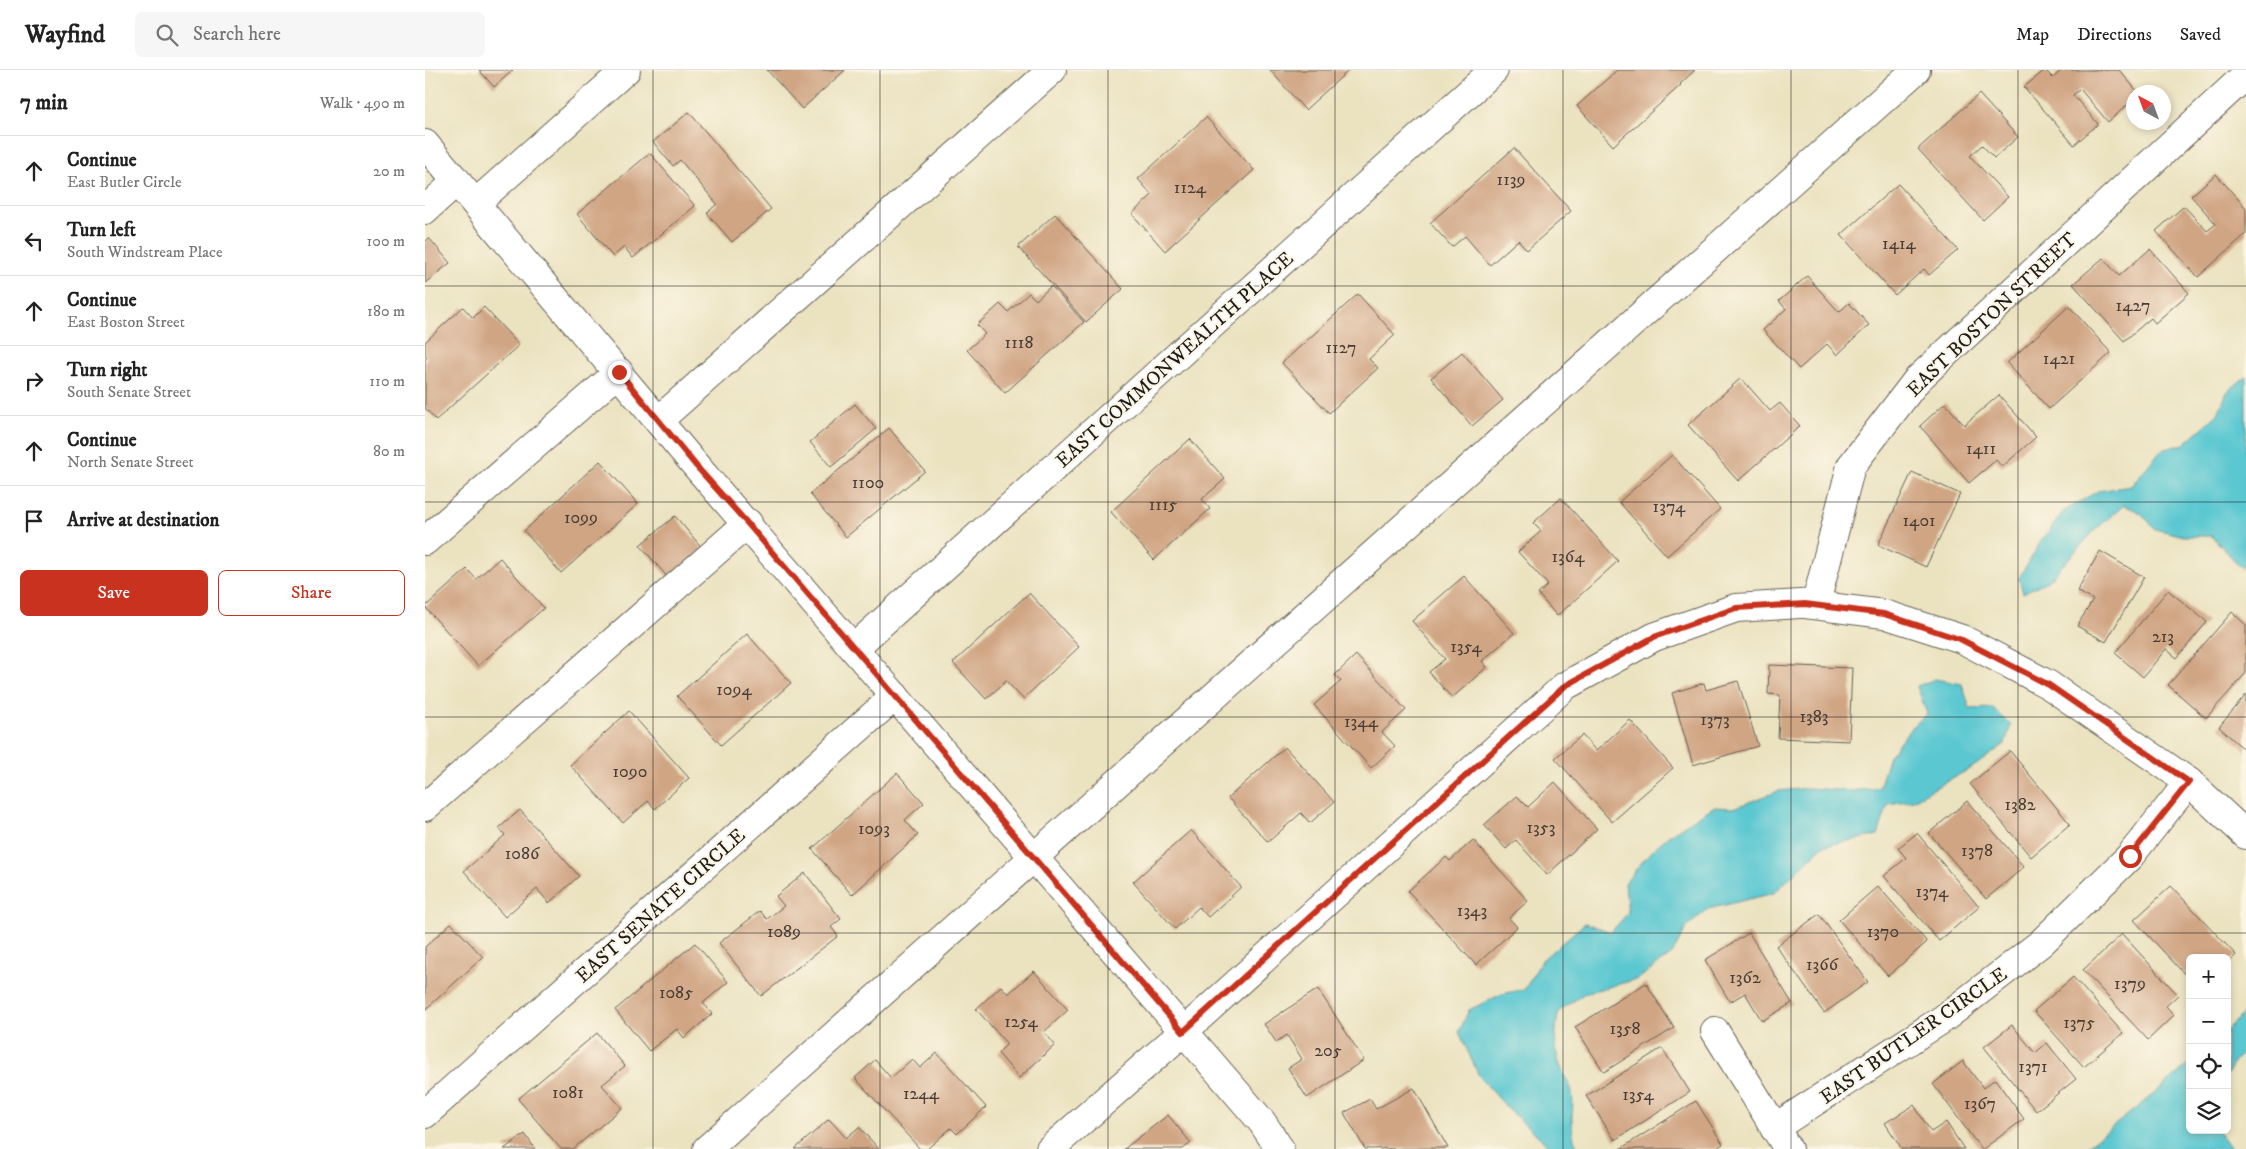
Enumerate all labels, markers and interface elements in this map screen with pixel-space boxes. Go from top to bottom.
search box [135,12,485,57]
text: Wayfind [25,20,105,50]
icon: search [153,21,181,49]
text: Search here [193,23,281,46]
text: Map [2016,24,2049,46]
text: Directions [2077,24,2152,46]
text: Saved [2180,24,2221,46]
north arrow [2126,85,2171,130]
text: 7 min [20,90,68,116]
text: Walk · 490 m [320,93,405,113]
text: Continue [67,149,137,172]
icon: ahead [20,157,48,185]
text: 20 m [373,161,405,181]
house number: 1139 [1497,169,1525,191]
text: East Butler Circle [67,172,182,192]
house number: 1124 [1174,177,1207,199]
text: Turn left [67,219,136,242]
icon: left [20,227,48,255]
street label: EAST BOSTON STREET [1902,227,2082,403]
text: 100 m [367,231,405,251]
house number: 1414 [1882,233,1917,255]
text: South Windstream Place [67,242,223,262]
street label: EAST COMMONWEALTH PLACE [1051,247,1299,474]
text: Continue [67,289,137,312]
house number: 1427 [2116,295,2150,317]
icon: ahead [20,297,48,325]
text: 180 m [367,301,405,321]
text: East Boston Street [67,312,185,332]
house number: 1118 [1005,332,1033,354]
house number: 1127 [1325,337,1357,359]
house number: 1421 [2043,348,2075,370]
text: Turn right [67,359,147,382]
route end [608,361,631,384]
icon: right [20,367,48,395]
text: 110 m [369,371,405,391]
text: South Senate Street [67,382,191,402]
text: Continue [67,429,137,452]
icon: ahead [20,437,48,465]
house number: 1411 [1966,438,1996,460]
text: 80 m [373,441,405,461]
text: North Senate Street [67,452,194,472]
house number: 1100 [852,472,884,494]
house number: 1115 [1149,494,1177,516]
house number: 1374 [1653,496,1686,518]
icon: arrive [20,507,48,535]
house number: 1099 [564,507,598,529]
text: Arrive at destination [67,509,219,532]
house number: 1401 [1902,510,1936,532]
house number: 1364 [1551,546,1585,568]
button: Save [20,570,208,616]
button: Share [218,570,405,616]
house number: 213 [2152,626,2174,648]
house number: 1354 [1450,636,1482,658]
house number: 1094 [716,679,752,701]
house number: 1383 [1799,706,1829,728]
house number: 1373 [1700,709,1730,731]
house number: 1344 [1344,711,1379,733]
house number: 1090 [613,761,647,783]
house number: 1382 [2004,794,2036,816]
house number: 1353 [1527,817,1556,839]
house number: 1093 [858,818,890,840]
street label: EAST SENATE CIRCLE [571,823,751,989]
house number: 1378 [1961,840,1993,862]
house number: 1086 [505,843,540,865]
route start [2119,845,2142,868]
house number: 1374 [1916,881,1949,903]
house number: 1343 [1457,900,1487,922]
house number: 1089 [767,921,801,943]
house number: 1370 [1867,921,1899,943]
house number: 1366 [1806,954,1839,976]
map controls [2186,954,2231,1134]
button: + [2186,954,2231,999]
street label: EAST BUTLER CIRCLE [1815,962,2012,1110]
house number: 1362 [1729,967,1761,989]
house number: 1379 [2114,973,2146,995]
house number: 1085 [659,982,693,1004]
button: − [2186,999,2231,1044]
house number: 1254 [1004,1011,1038,1033]
house number: 1375 [2063,1012,2095,1034]
house number: 1358 [1609,1018,1641,1040]
house number: 205 [1314,1040,1342,1062]
button: locate [2186,1044,2231,1089]
house number: 1371 [2018,1056,2048,1078]
house number: 1081 [552,1082,584,1104]
house number: 1244 [903,1083,940,1105]
house number: 1354 [1622,1084,1654,1106]
button: layers [2186,1089,2231,1134]
house number: 1367 [1964,1093,1996,1115]

